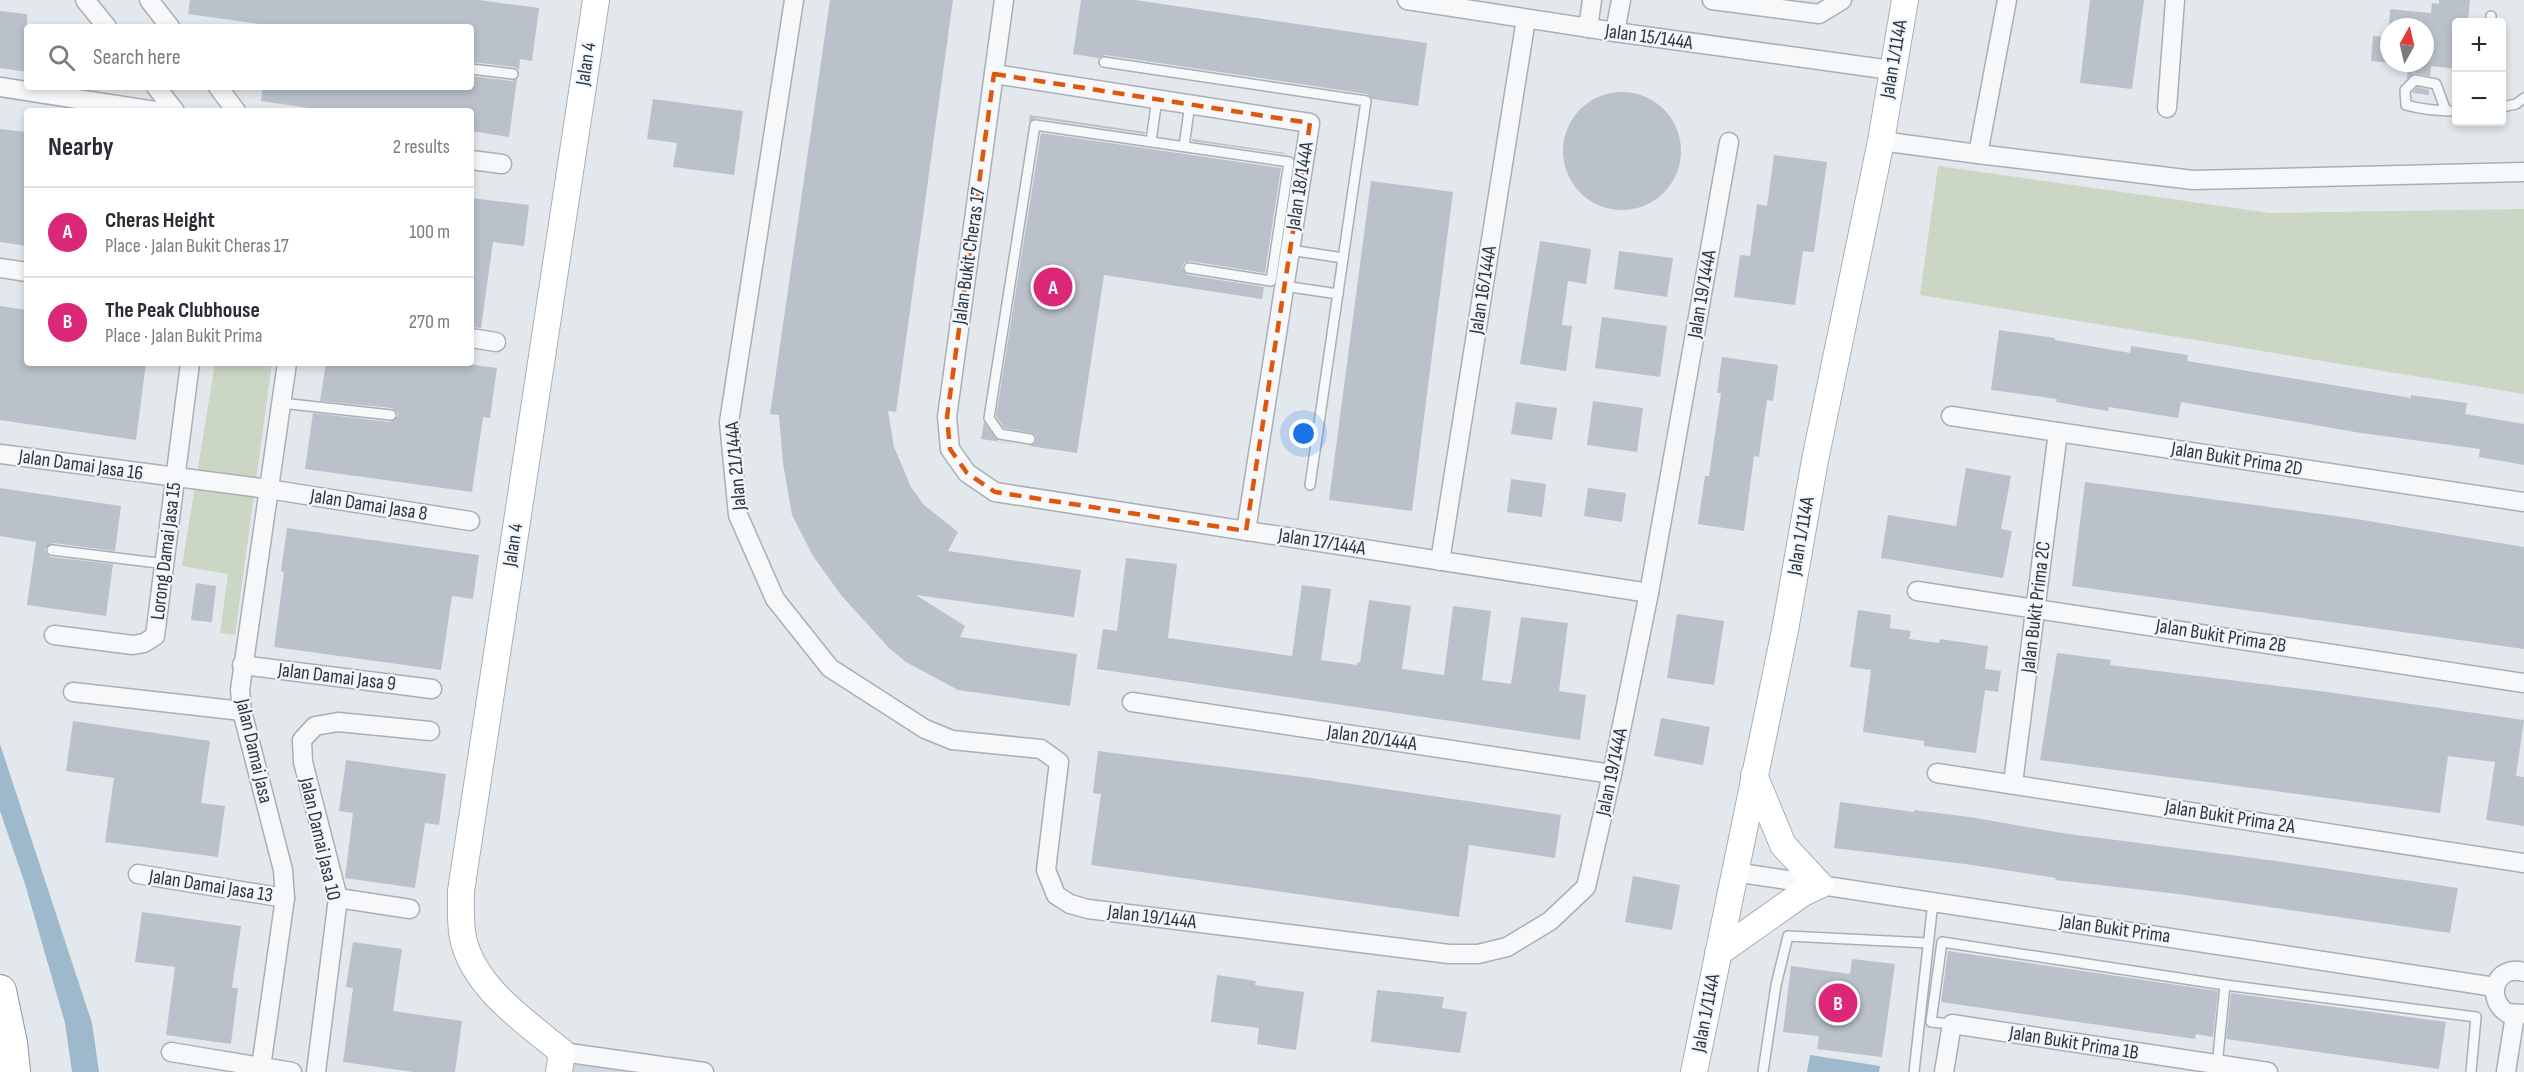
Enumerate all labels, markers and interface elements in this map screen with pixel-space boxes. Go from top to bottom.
street label: Jalan 1/114A [1875,18,1913,101]
north arrow [2380,18,2434,72]
map controls [2452,18,2506,126]
button: + [2452,18,2506,72]
street label: Jalan 15/144A [1603,19,1695,55]
search box [24,24,474,90]
icon: search [45,41,78,74]
street label: Jalan 4 [571,41,601,88]
text: Search here [93,44,180,71]
button: − [2452,72,2506,126]
text: Nearby [48,132,114,163]
text: 2 results [393,135,450,159]
street label: Jalan 18/144A [1281,140,1319,233]
street label: Jalan Bukit Cheras 17 [947,186,990,327]
text: Cheras Height [105,207,215,234]
text: A [63,220,72,244]
text: 100 m [409,220,450,244]
text: Place · Jalan Bukit Cheras 17 [105,234,289,258]
street label: Jalan 16/144A [1464,244,1502,337]
street label: Jalan 19/144A [1682,248,1722,341]
pin: A [1034,264,1072,310]
text: The Peak Clubhouse [105,297,260,324]
text: B [63,310,72,334]
text: 270 m [409,310,450,334]
text: Place · Jalan Bukit Prima [105,324,262,348]
your location [1289,419,1318,448]
street label: Jalan 21/144A [720,420,752,512]
street label: Jalan Bukit Prima 2D [2169,437,2304,481]
street label: Jalan Damai Jasa 16 [16,444,145,486]
street label: Lorong Damai Jasa 15 [146,481,186,621]
street label: Jalan Damai Jasa 8 [308,484,429,526]
street label: Jalan 1/114A [1782,495,1820,578]
street label: Jalan 4 [498,522,528,569]
street label: Jalan 17/144A [1276,523,1368,561]
street label: Jalan Bukit Prima 2C [2016,540,2056,675]
street label: Jalan Bukit Prima 2B [2153,614,2288,658]
street label: Jalan Damai Jasa 9 [276,658,397,696]
street label: Jalan Damai Jasa [230,695,278,806]
street label: Jalan 20/144A [1325,720,1419,756]
street label: Jalan 19/144A [1591,726,1633,819]
street label: Jalan Damai Jasa 10 [294,774,346,903]
street label: Jalan Bukit Prima 2A [2162,795,2297,839]
street label: Jalan Damai Jasa 13 [146,864,275,908]
street label: Jalan 19/144A [1105,900,1198,934]
street label: Jalan Bukit Prima [2057,909,2172,949]
street label: Jalan 1/114A [1686,971,1725,1055]
pin: B [1818,980,1858,1026]
street label: Jalan Bukit Prima 1B [2007,1021,2140,1065]

